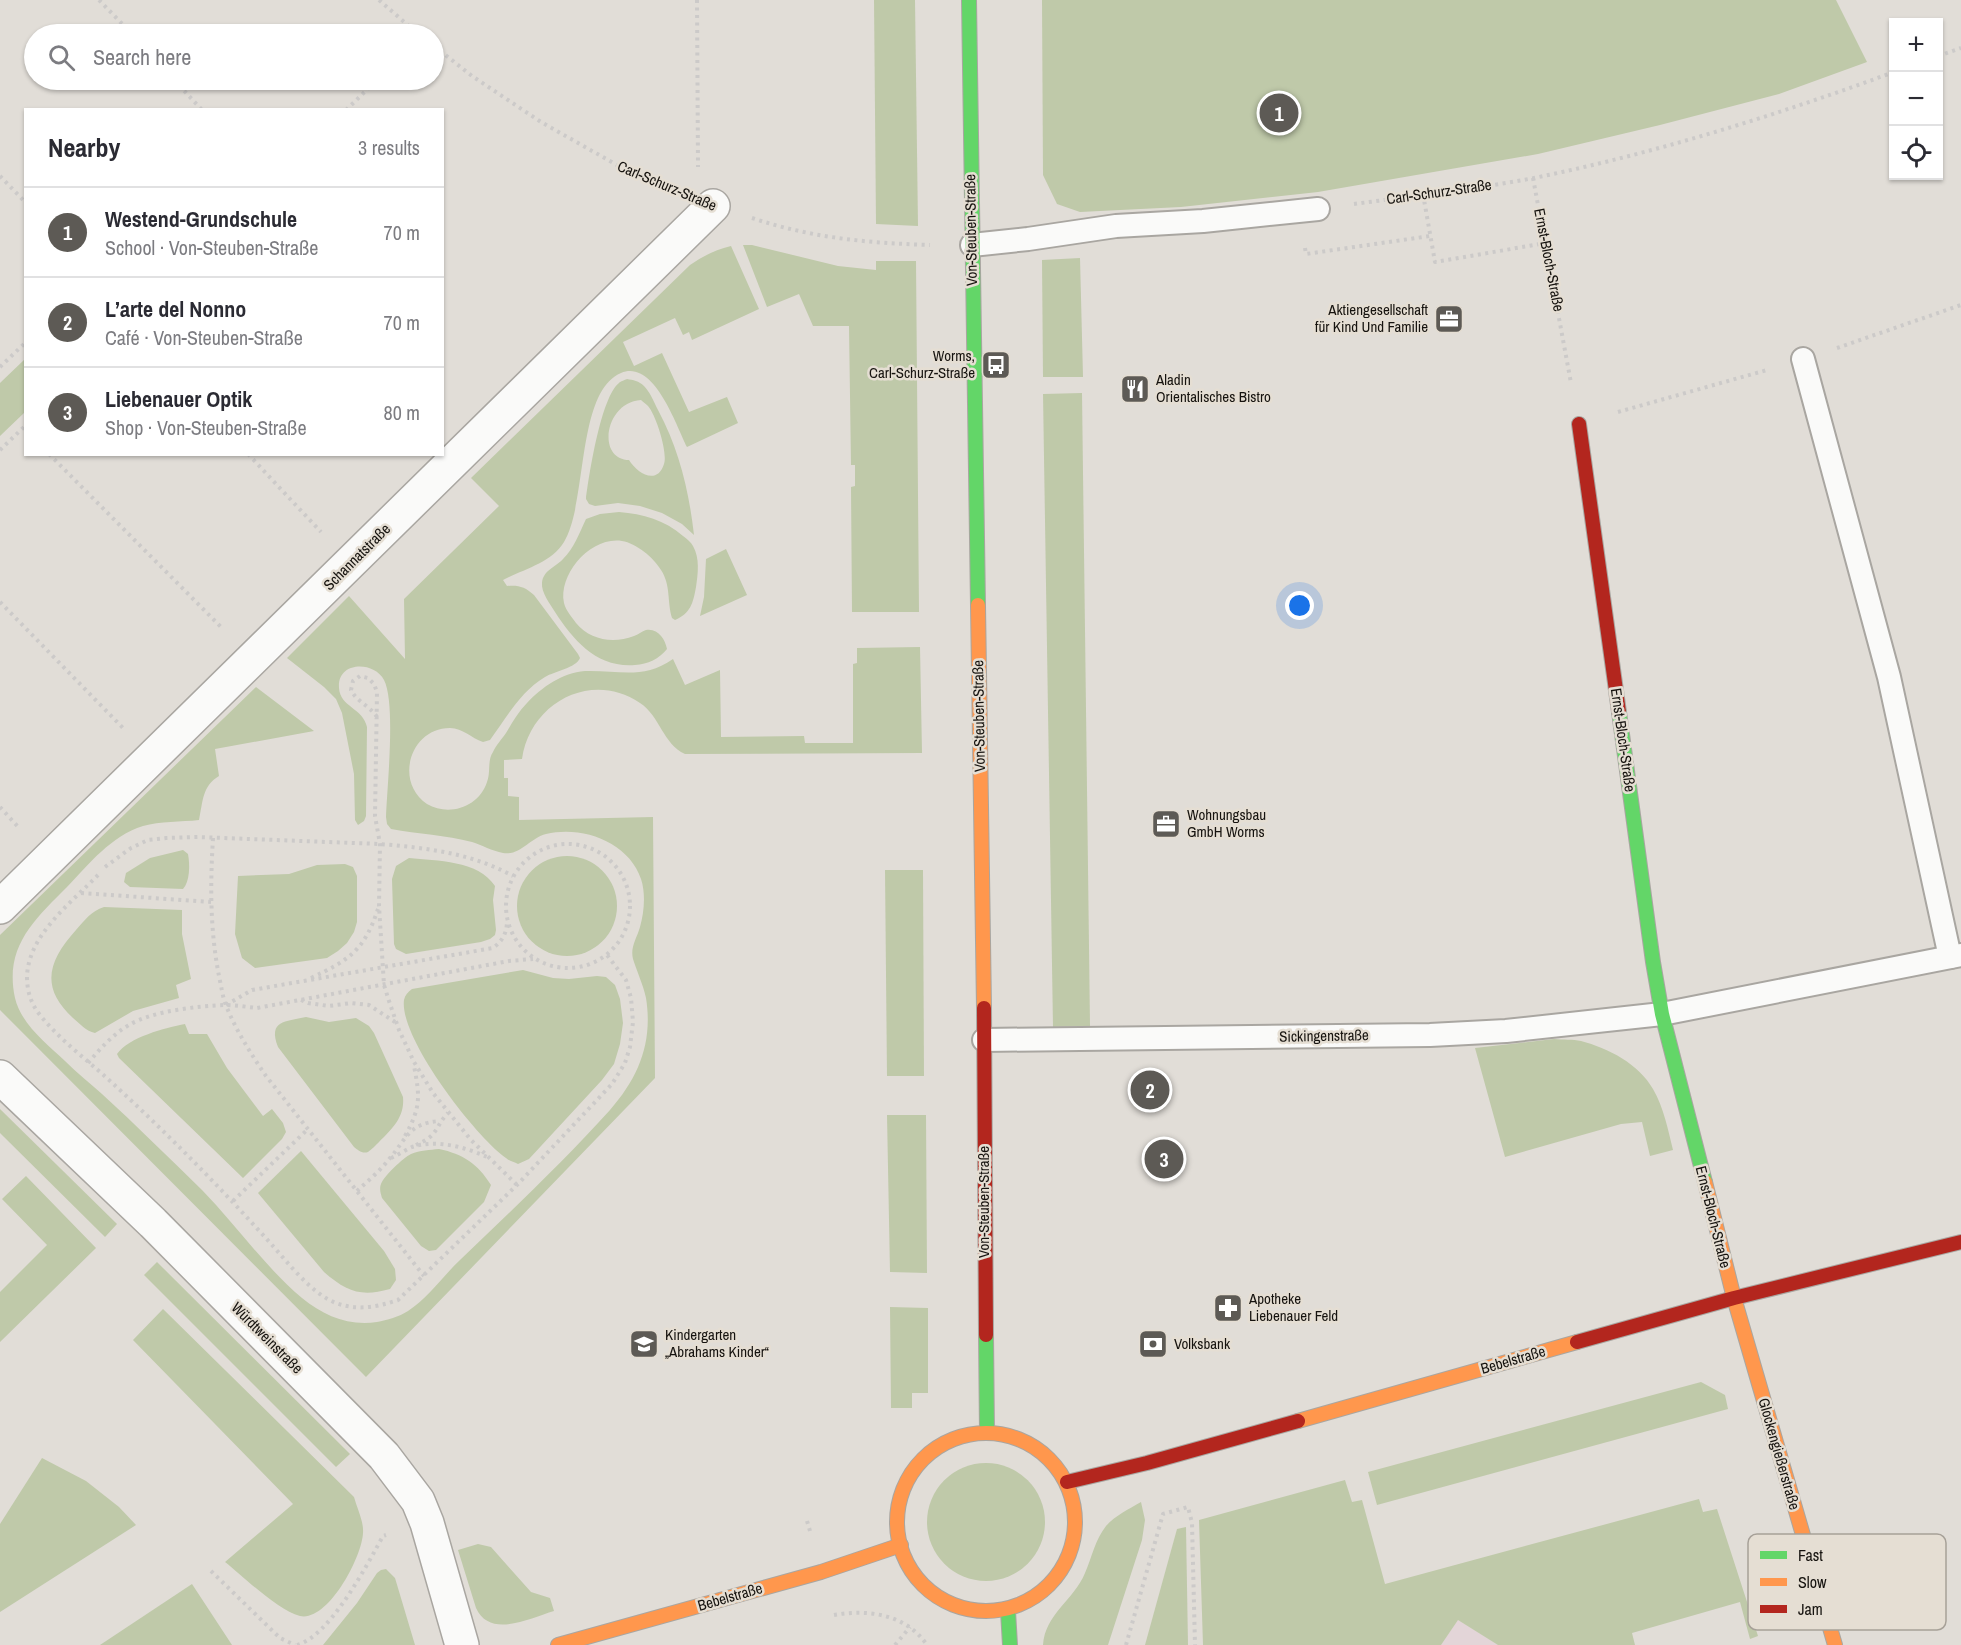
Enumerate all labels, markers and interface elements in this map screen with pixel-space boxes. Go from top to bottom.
map controls [1889,18,1943,180]
button: + [1889,18,1943,72]
search box [24,24,444,90]
icon: search [45,41,78,74]
text: Search here [93,42,191,72]
button: − [1889,72,1943,126]
pin: 1 [1260,90,1298,136]
button: locate [1889,126,1943,180]
text: Nearby [48,130,120,165]
text: 3 results [358,134,420,161]
street label: Carl-Schurz-Straße [614,155,720,216]
street label: Von-Steuben-Straße [959,174,982,286]
street label: Carl-Schurz-Straße [1385,174,1493,209]
text: Westend-Grundschule [105,204,297,234]
street label: Ernst-Bloch-Straße [1529,207,1570,313]
text: 1 [63,219,72,246]
text: 70 m [384,219,420,246]
text: School · Von-Steuben-Straße [105,234,318,261]
text: L’arte del Nonno [105,294,246,324]
place label: Aktiengesellschaft für Kind Und Familie [1315,299,1429,337]
office icon: Aktiengesellschaft für Kind Und Familie [1433,303,1465,335]
text: 2 [63,309,72,336]
text: 70 m [384,309,420,336]
text: Café · Von-Steuben-Straße [105,324,303,351]
place label: Worms, Carl-Schurz-Straße [869,345,975,383]
bus stop icon: Worms, Carl-Schurz-Straße [980,349,1012,381]
place label: Aladin Orientalisches Bistro [1155,369,1271,407]
restaurant icon: Aladin Orientalisches Bistro [1119,373,1151,405]
text: Liebenauer Optik [105,384,252,414]
text: 3 [63,399,72,426]
text: 80 m [384,399,420,426]
text: Shop · Von-Steuben-Straße [105,414,307,441]
street label: Schannatstraße [319,518,395,595]
your location [1285,591,1314,620]
street label: Von-Steuben-Straße [967,660,990,772]
street label: Ernst-Bloch-Straße [1606,687,1641,793]
place label: Wohnungsbau GmbH Worms [1187,804,1266,842]
office icon: Wohnungsbau GmbH Worms [1150,808,1182,840]
street label: Sickingenstraße [1279,1024,1369,1047]
pin: 2 [1130,1068,1170,1112]
pin: 3 [1144,1136,1184,1182]
street label: Von-Steuben-Straße [973,1146,994,1258]
street label: Ernst-Bloch-Straße [1691,1164,1736,1270]
place label: Apotheke Liebenauer Feld [1248,1288,1338,1326]
pharmacy icon: Apotheke Liebenauer Feld [1212,1292,1244,1324]
street label: Würdtweinstraße [227,1297,308,1378]
place label: Kindergarten „Abrahams Kinder“ [665,1324,769,1362]
school or university icon: Kindergarten „Abrahams Kinder“ [628,1328,660,1360]
bank icon: Volksbank [1137,1328,1169,1360]
place label: Volksbank [1174,1333,1231,1354]
street label: Bebelstraße [1478,1340,1548,1379]
street label: Glockengießerstraße [1753,1395,1806,1512]
legend [1748,1534,1946,1630]
text: Fast [1798,1544,1823,1566]
text: Slow [1798,1571,1827,1593]
street label: Bebelstraße [695,1577,765,1616]
text: Jam [1798,1598,1823,1620]

